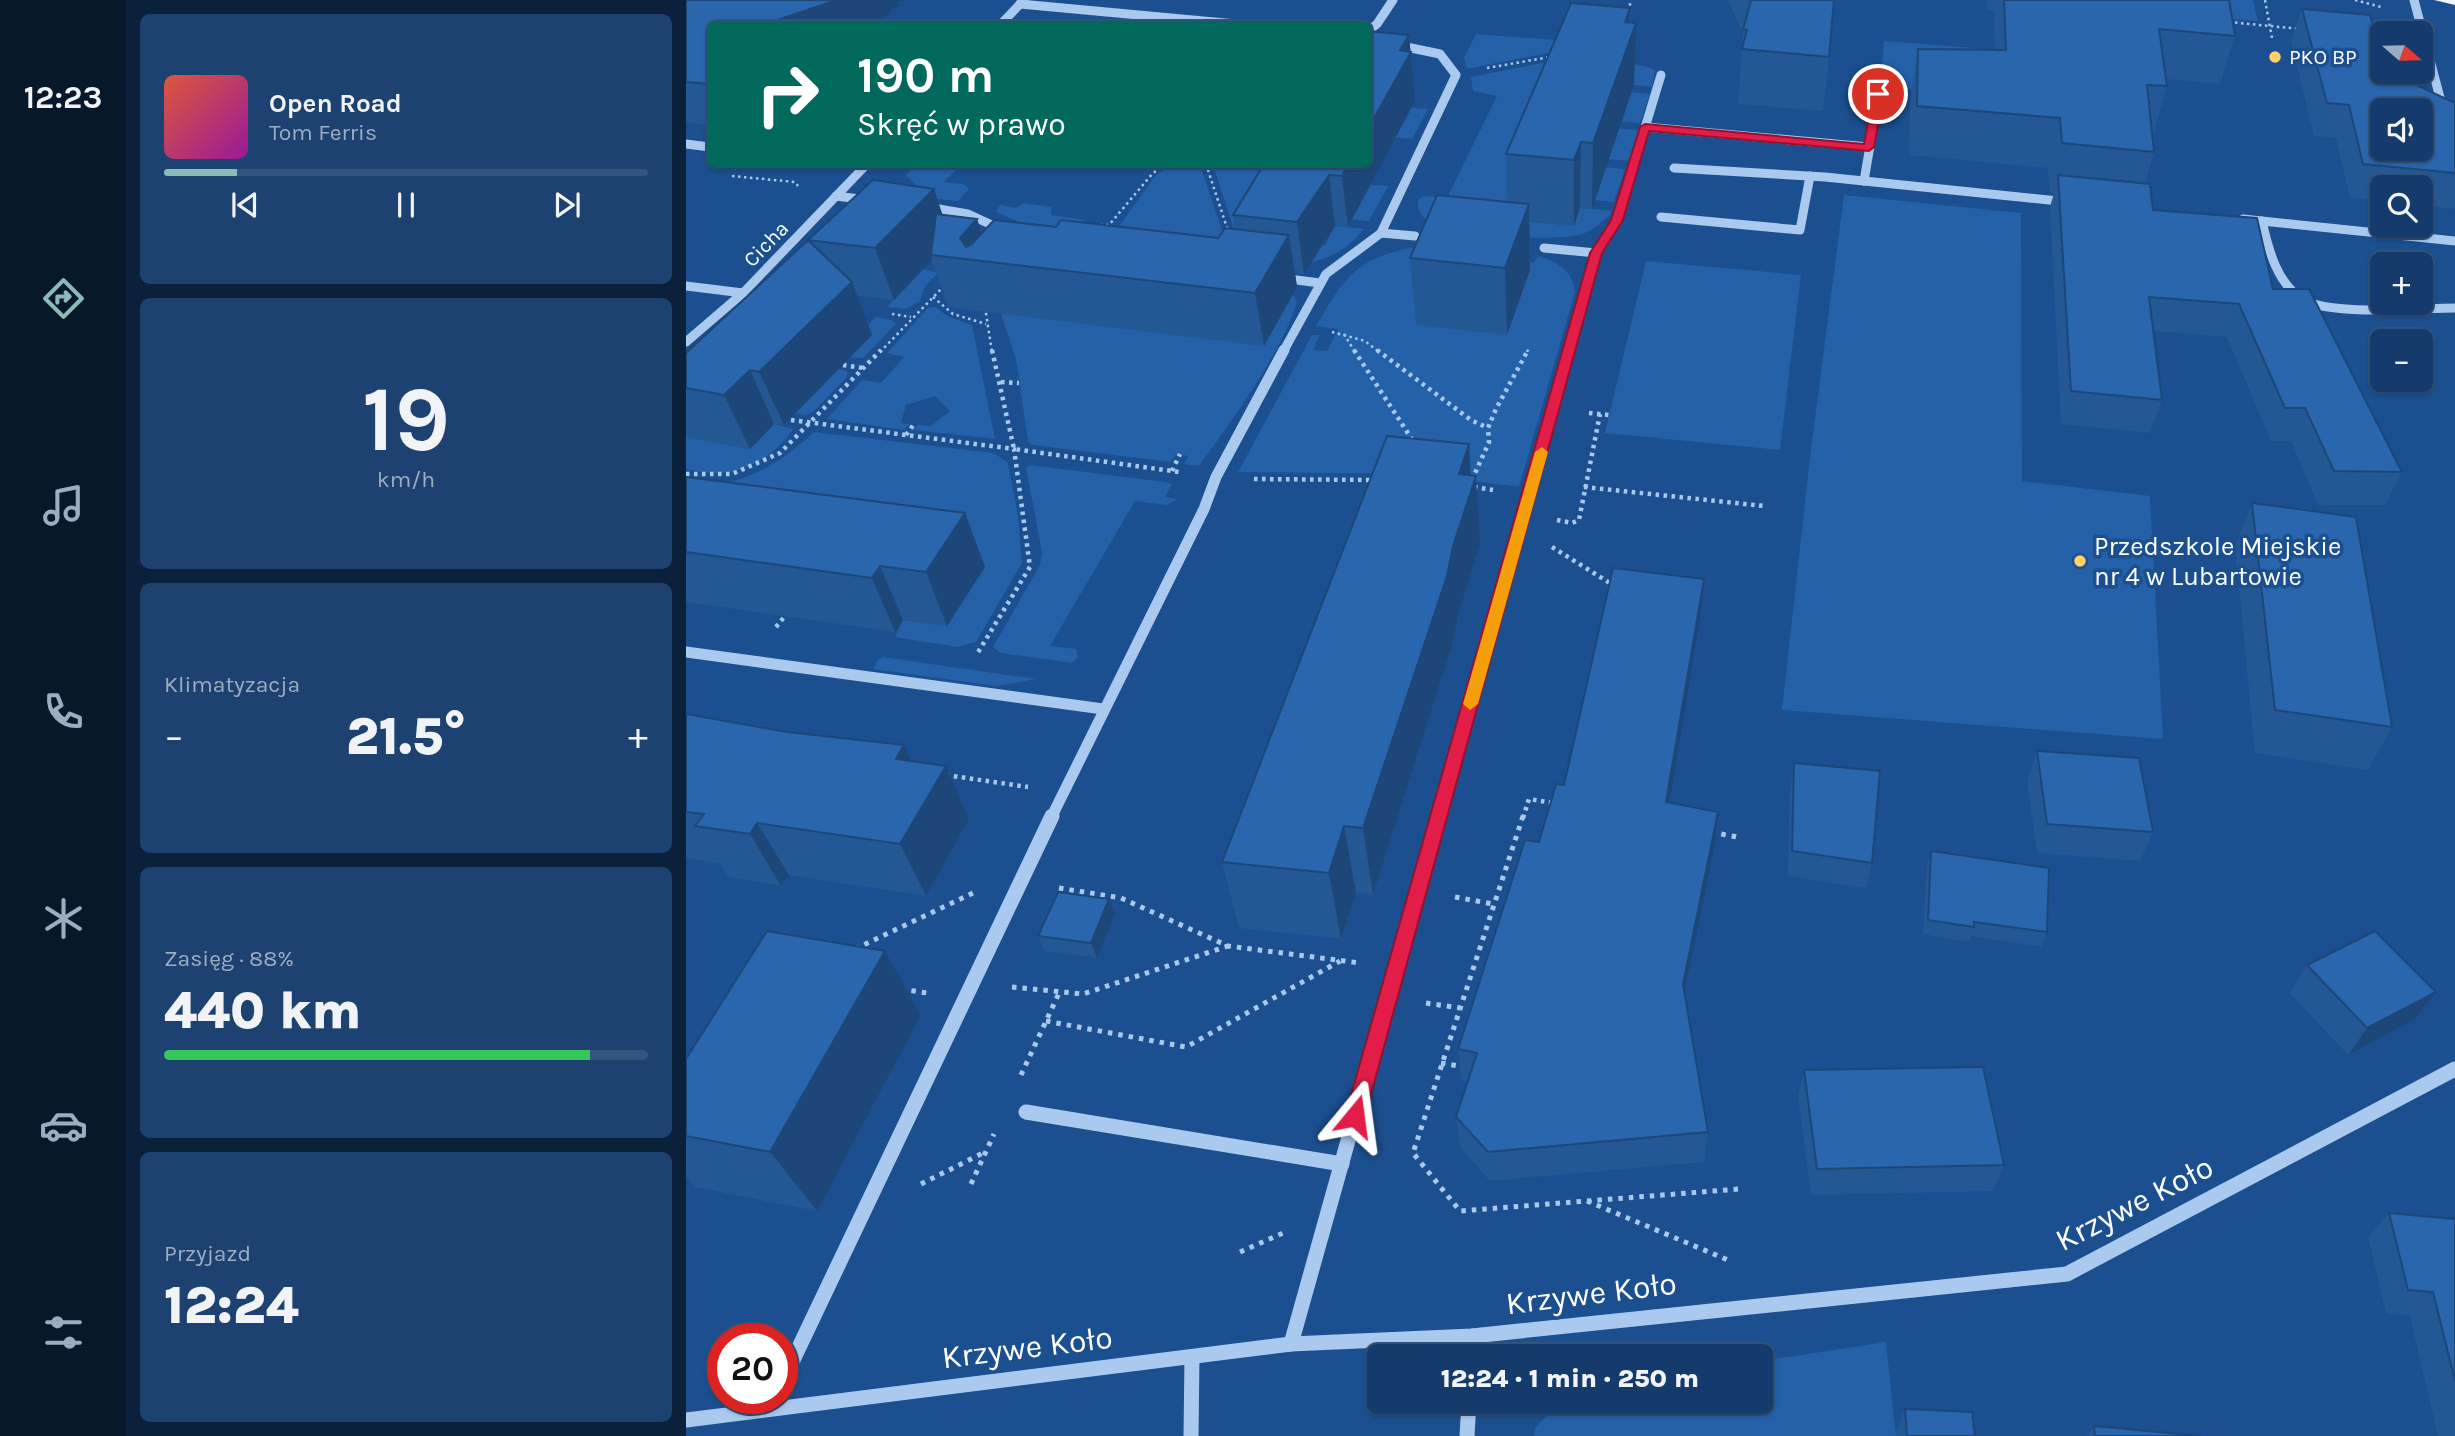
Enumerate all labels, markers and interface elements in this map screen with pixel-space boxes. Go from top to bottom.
north arrow [2370,21,2432,84]
map controls [2370,21,2433,392]
place label: PKO BP [2289,45,2357,69]
text: 190 m [857,47,994,104]
icon: right [742,49,833,140]
marker: PKO BP [2267,49,2283,65]
pin [1848,64,1908,124]
icon: arrive [1859,75,1897,113]
text: 12:23 [24,79,102,116]
text: Open Road [269,88,402,119]
button: sound [2370,98,2433,161]
text: Skręć w prawo [857,106,1066,143]
text: Tom Ferris [269,119,377,146]
button: search [2370,175,2433,238]
icon: previous [226,186,264,224]
icon: pause [387,186,425,224]
icon: next [548,186,586,224]
street label: Cicha [739,216,793,272]
button: + [2370,252,2433,315]
icon: directions [39,274,88,323]
button: − [2370,329,2433,392]
text: 19 [362,367,450,473]
text: km/h [377,466,435,493]
icon: music [39,481,88,530]
place label: Przedszkole Miejskie nr 4 w Lubartowie [2094,531,2341,592]
marker: Przedszkole Miejskie nr 4 w Lubartowie [2072,553,2088,569]
text: Klimatyzacja [164,671,300,698]
icon: phone [39,687,88,736]
text: 21.5° [346,706,466,767]
text: − [164,714,184,759]
text: + [628,714,648,759]
icon: climate [39,894,88,943]
text: Zasięg · 88% [164,945,294,972]
text: 440 km [164,980,361,1041]
position arrow [1318,1079,1392,1153]
icon: car [39,1101,88,1150]
street label: Krzywe Koło [2049,1148,2219,1259]
text: Przyjazd [164,1240,251,1267]
street label: Krzywe Koło [1504,1265,1679,1322]
text: 12:24 [164,1275,299,1336]
icon: filters [39,1308,88,1357]
street label: Krzywe Koło [940,1319,1115,1376]
speed limit sign: 20 [707,1323,798,1414]
text: 12:24 · 1 min · 250 m [1441,1363,1699,1394]

